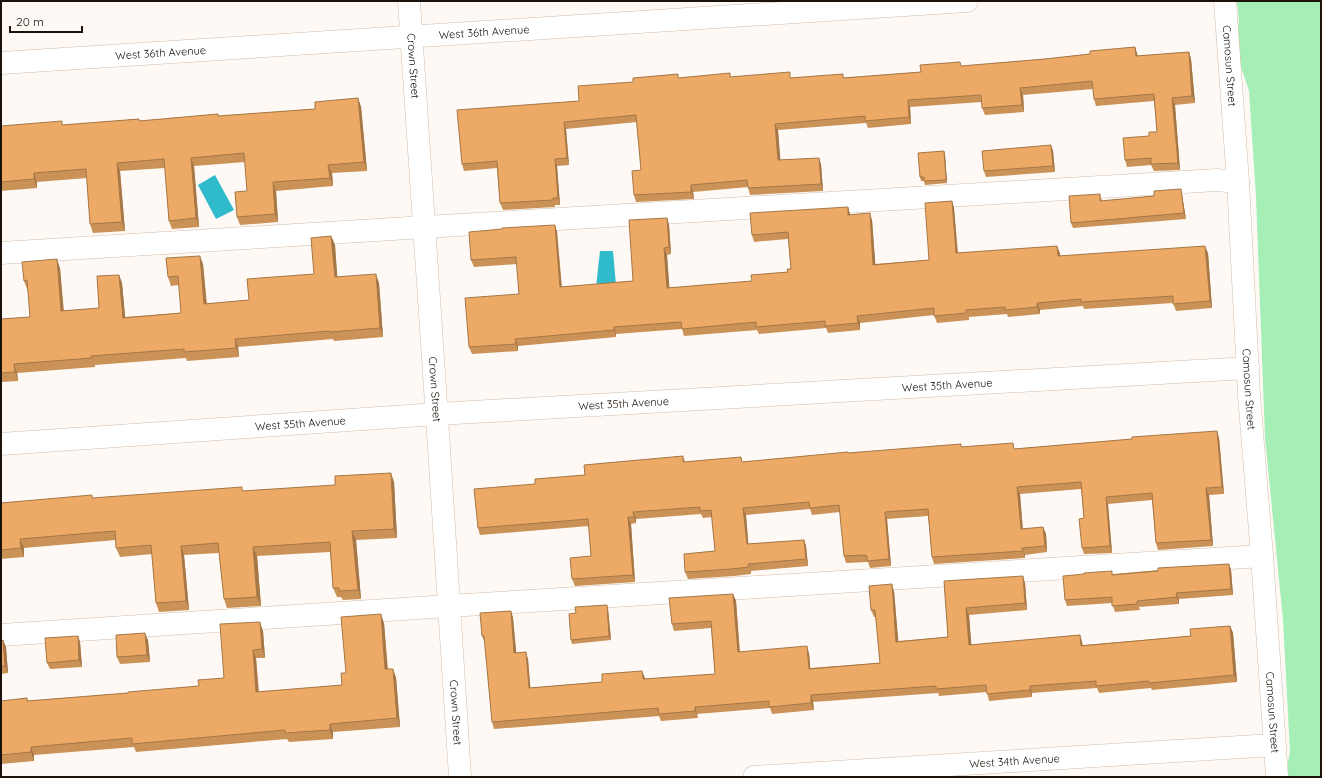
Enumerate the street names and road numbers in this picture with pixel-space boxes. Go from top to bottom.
street label: West 36th Avenue [438,22,530,42]
street label: Camosun Street [1220,25,1240,107]
street label: Crown Street [404,33,423,99]
street label: West 36th Avenue [115,43,206,63]
street label: Camosun Street [1240,348,1259,431]
street label: Crown Street [426,356,444,423]
street label: West 35th Avenue [901,375,993,395]
street label: West 35th Avenue [578,394,670,413]
street label: West 35th Avenue [254,413,346,434]
street label: Camosun Street [1263,671,1282,754]
street label: Crown Street [447,679,465,746]
street label: West 34th Avenue [969,751,1060,771]

